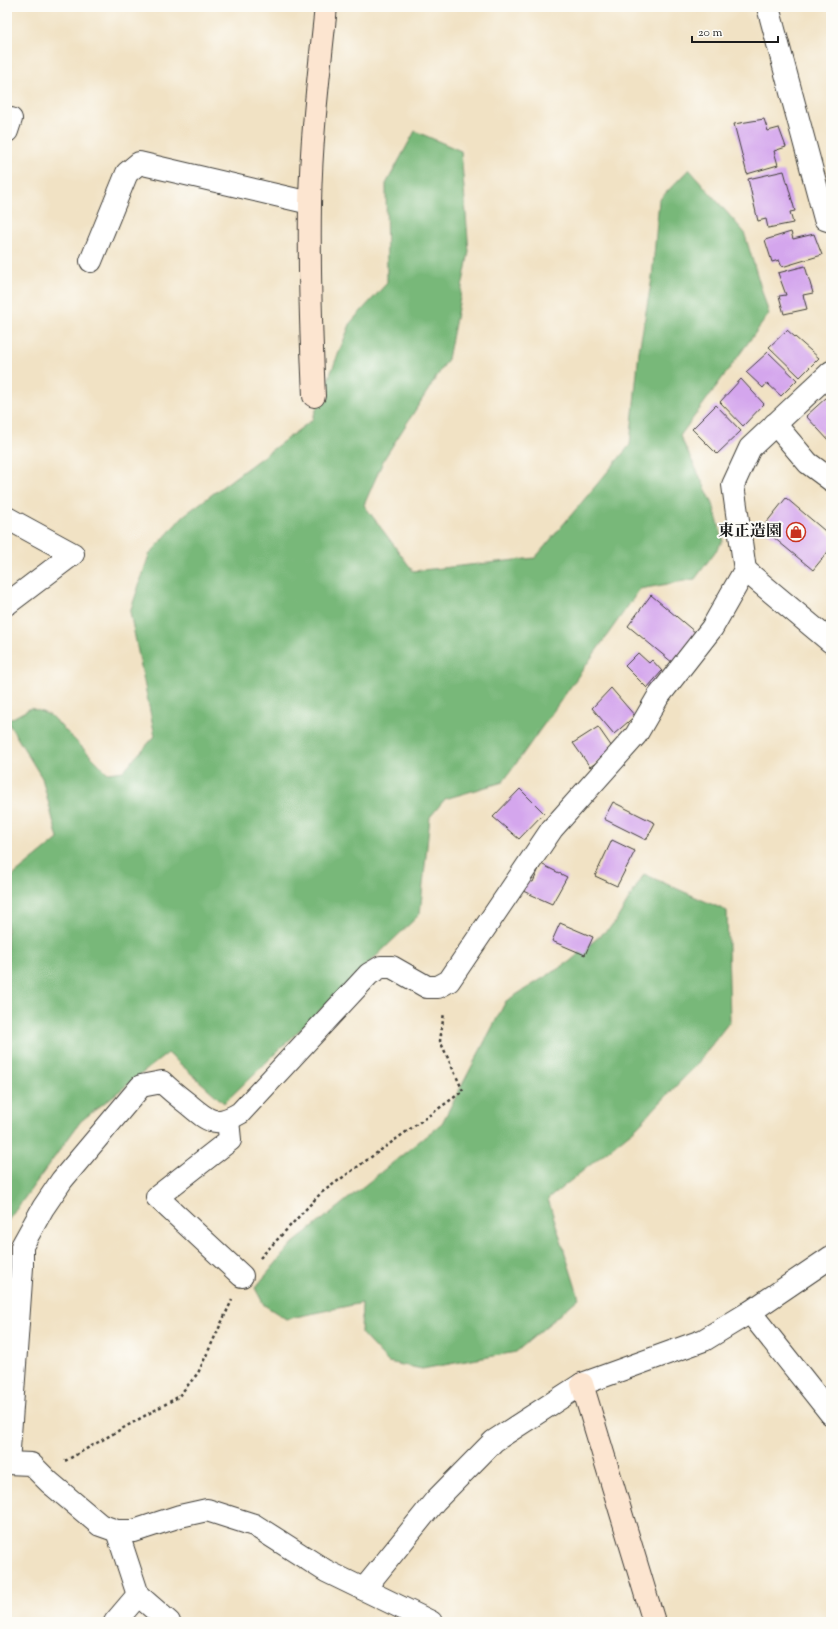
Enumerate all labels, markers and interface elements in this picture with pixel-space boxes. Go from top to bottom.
scale bar [692,18,778,44]
text: 20 m [698,24,723,42]
place label: 東正造園 [718,521,782,544]
shop icon: 東正造園 [785,521,807,543]

